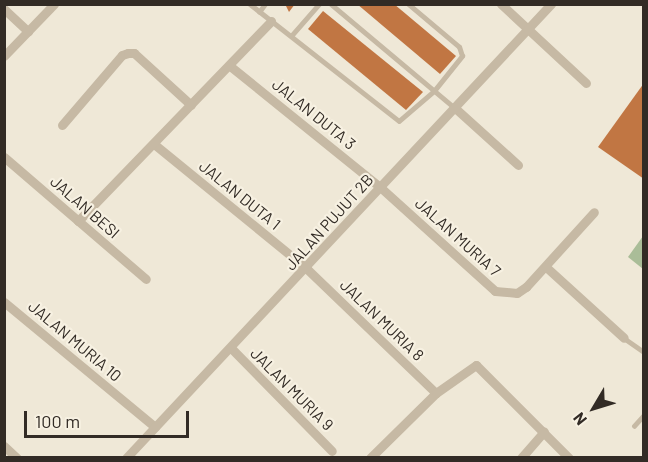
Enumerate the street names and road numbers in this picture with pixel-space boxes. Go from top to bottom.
street label: JALAN DUTA 3 [268,74,360,154]
street label: JALAN DUTA 1 [195,156,285,234]
street label: JALAN PUJUT 2B [281,170,377,274]
street label: JALAN BESI [46,172,124,242]
street label: JALAN MURIA 7 [411,194,505,280]
street label: JALAN MURIA 8 [336,275,428,365]
street label: JALAN MURIA 10 [25,296,125,386]
street label: JALAN MURIA 9 [247,344,337,434]

